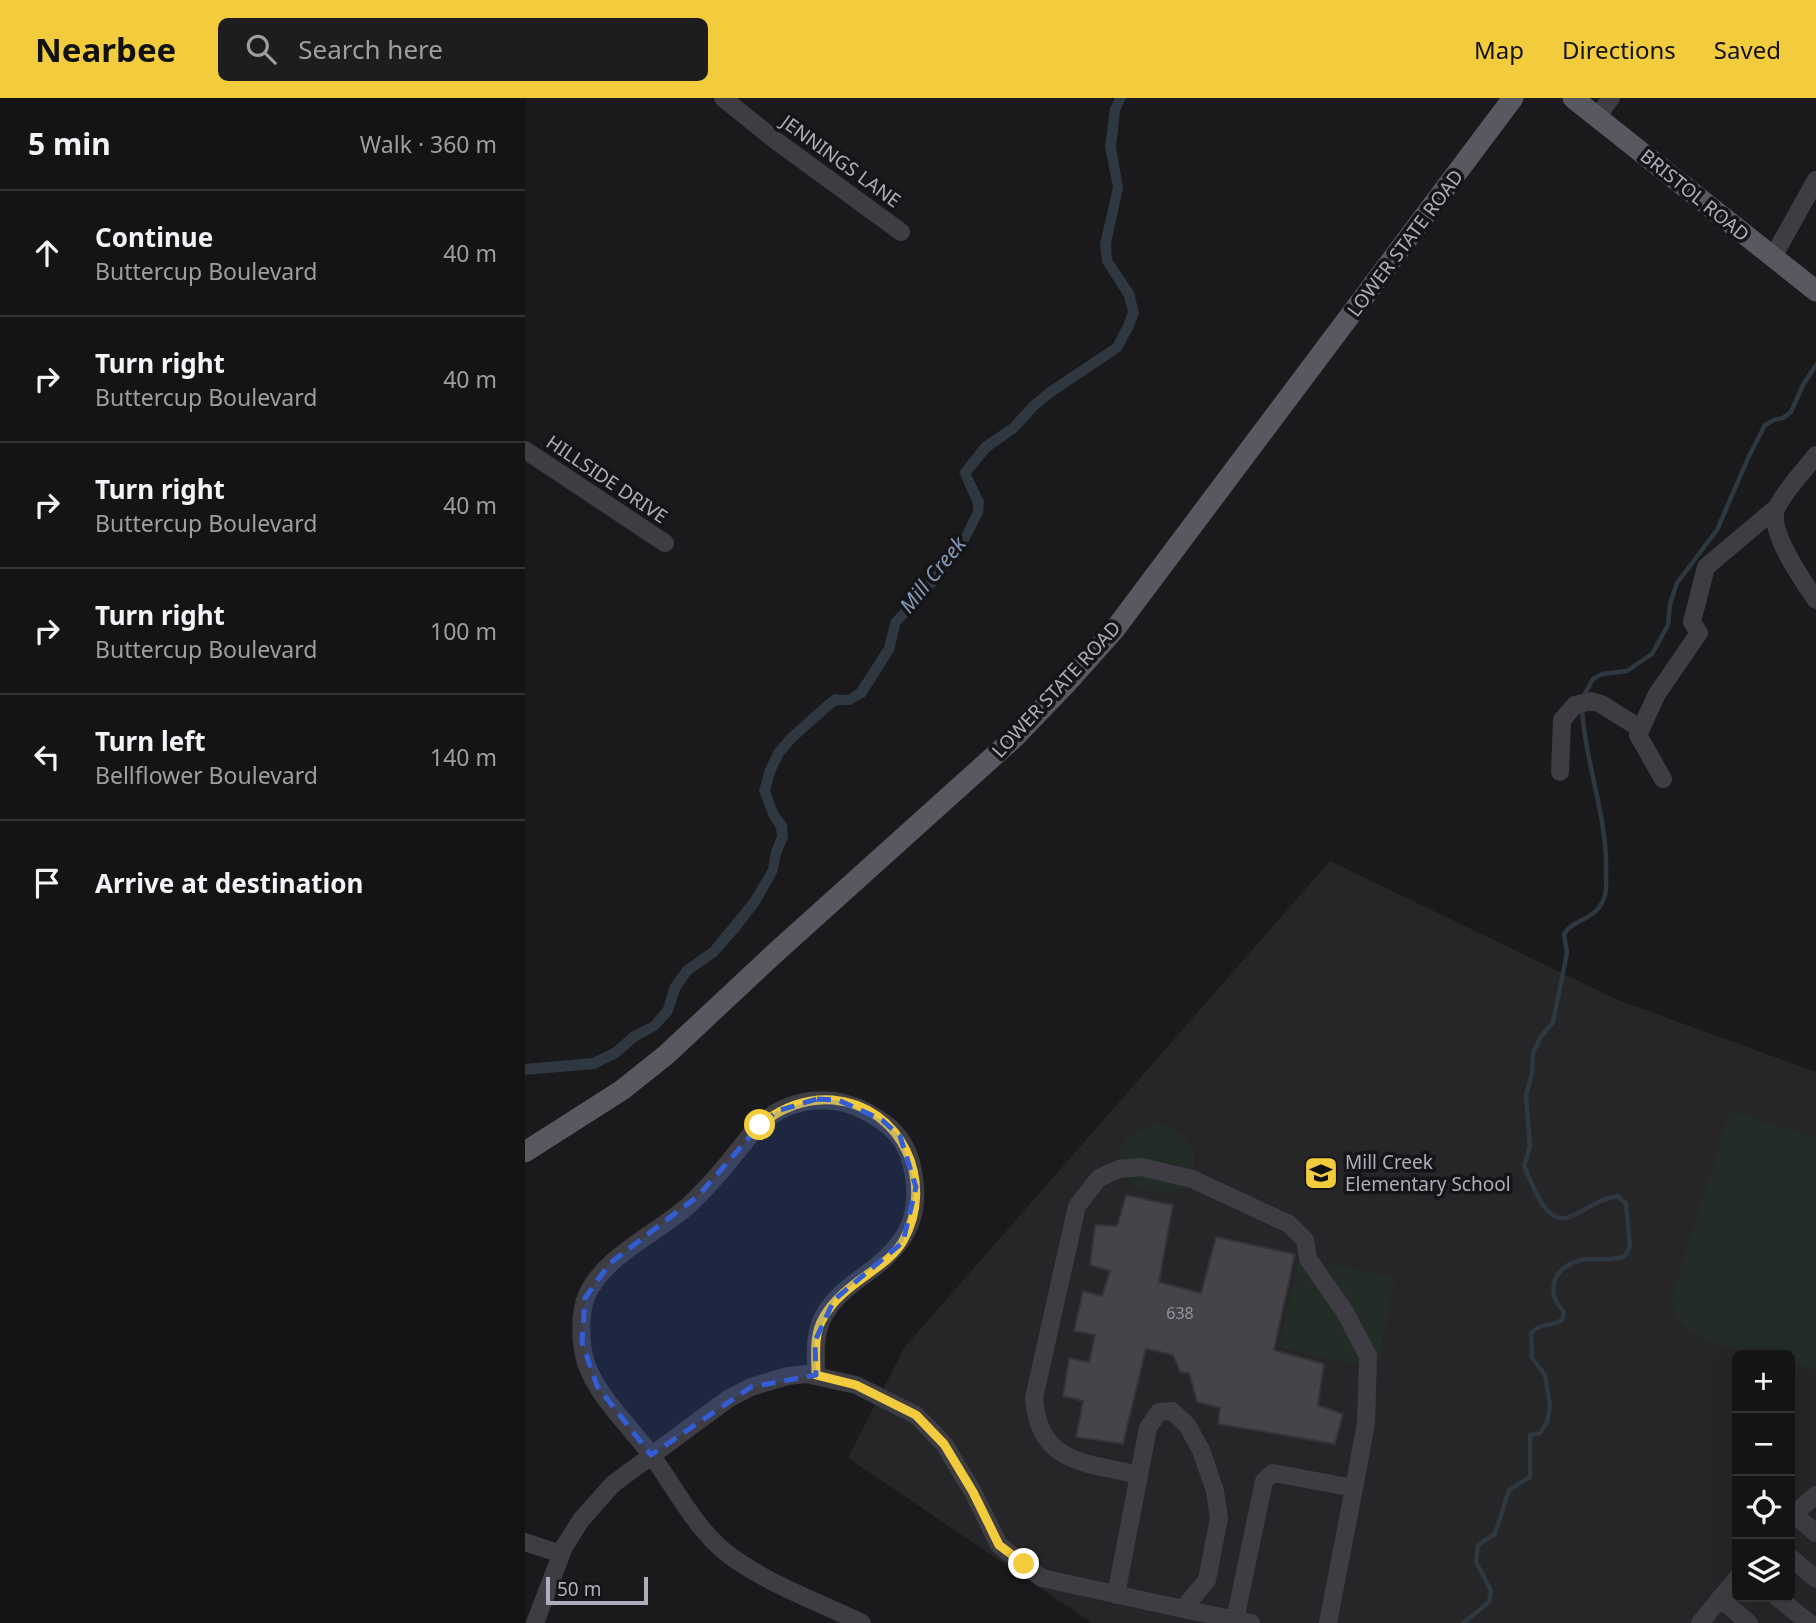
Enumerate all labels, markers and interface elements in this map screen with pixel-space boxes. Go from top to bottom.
search box [218,18,708,81]
text: Nearbee [35,27,176,72]
icon: search [242,30,280,68]
text: Search here [298,31,443,67]
text: Map [1474,33,1524,66]
text: Directions [1562,33,1676,66]
text: Saved [1714,33,1781,66]
street label: JENNINGS LANE [774,108,906,213]
text: 5 min [28,123,111,164]
text: Walk · 360 m [360,128,497,160]
street label: BRISTOL ROAD [1635,143,1755,247]
street label: LOWER STATE ROAD [1341,164,1469,322]
text: Continue [95,219,213,255]
icon: ahead [28,234,66,272]
text: 40 m [443,237,497,269]
text: Buttercup Boulevard [95,255,317,287]
text: Turn right [95,345,225,381]
icon: right [28,360,66,398]
text: 40 m [443,363,497,395]
text: Buttercup Boulevard [95,381,317,413]
street label: HILLSIDE DRIVE [541,429,673,529]
text: Turn right [95,471,225,507]
icon: right [28,486,66,524]
text: 40 m [443,489,497,521]
text: Buttercup Boulevard [95,507,317,539]
water label: Mill Creek [893,529,973,619]
text: Turn right [95,597,225,633]
icon: right [28,612,66,650]
text: 100 m [430,615,497,647]
street label: LOWER STATE ROAD [986,615,1126,763]
text: Buttercup Boulevard [95,633,317,665]
text: Turn left [95,723,206,759]
icon: left [28,738,66,776]
text: 140 m [430,741,497,773]
text: Bellflower Boulevard [95,759,318,791]
icon: arrive [28,864,66,902]
text: Arrive at destination [95,865,364,901]
route start [744,1109,775,1140]
place label: Mill Creek Elementary School [1345,1149,1511,1197]
school or university icon: Mill Creek Elementary School [1302,1154,1340,1192]
house number: 638 [1166,1302,1194,1324]
map controls [1732,1350,1795,1602]
button: + [1732,1350,1795,1413]
button: − [1732,1413,1795,1476]
button: locate [1732,1476,1795,1539]
button: layers [1732,1539,1795,1602]
route end [1008,1548,1039,1579]
scale bar [546,1574,647,1606]
text: 50 m [557,1576,601,1602]

